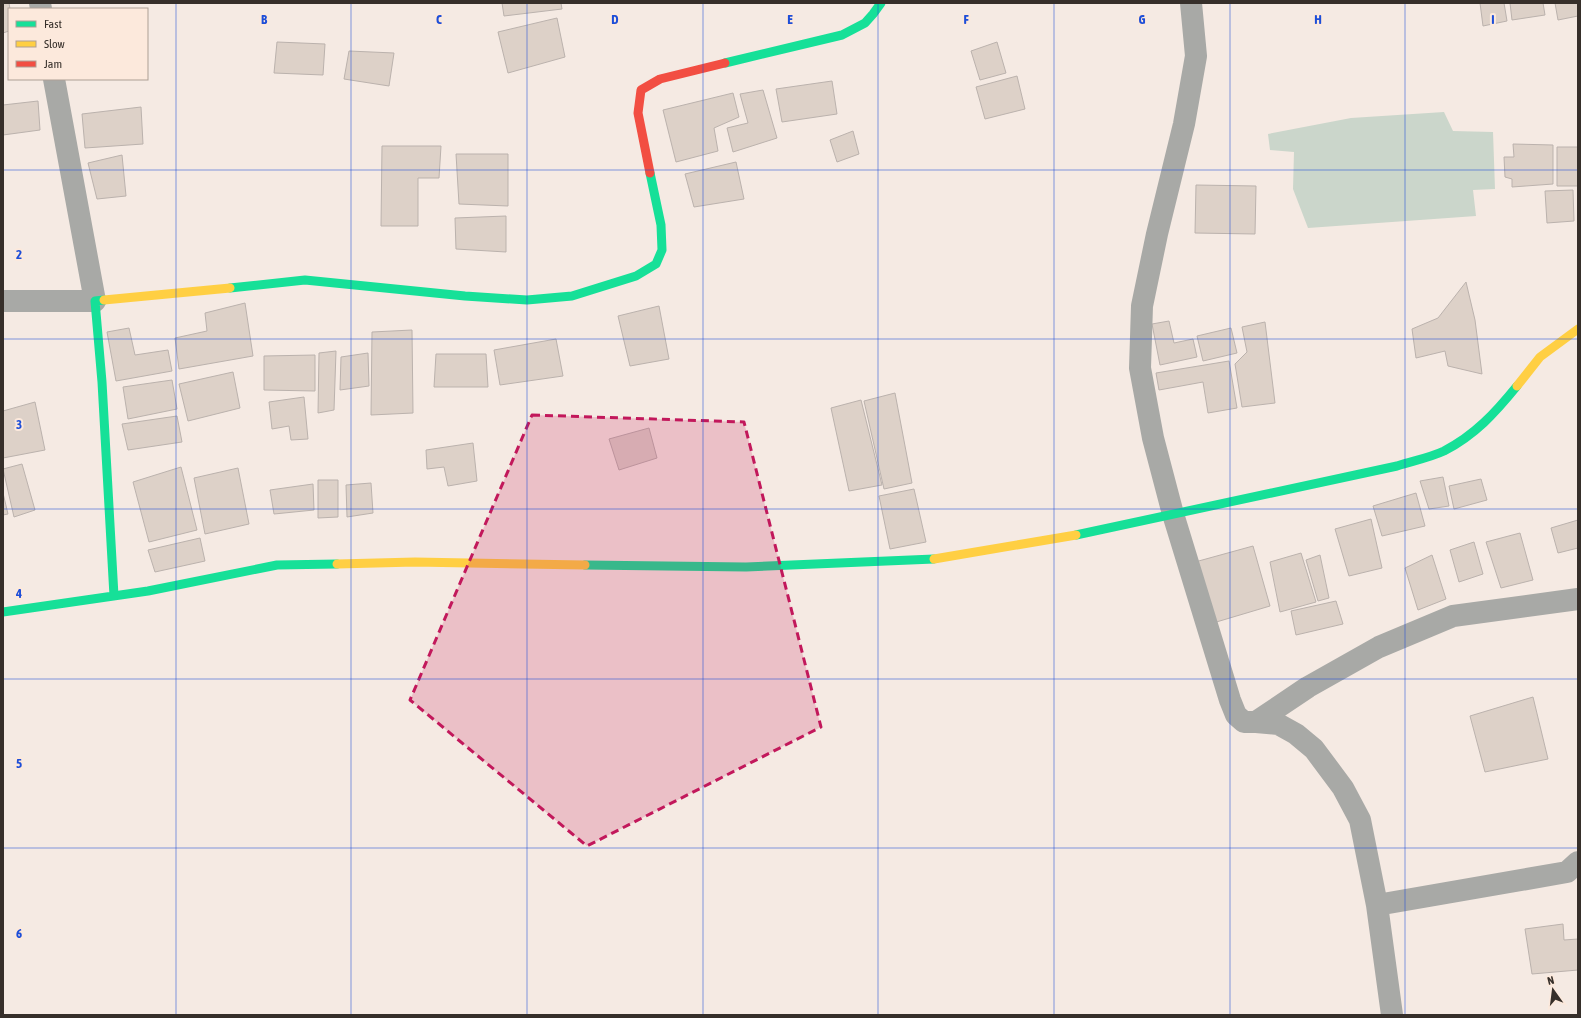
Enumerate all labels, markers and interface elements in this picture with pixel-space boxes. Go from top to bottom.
legend [8,8,148,80]
text: B [261,12,268,27]
text: C [436,12,442,27]
text: D [611,12,619,27]
text: E [787,12,793,27]
text: F [963,12,969,27]
text: G [1139,12,1146,27]
text: H [1314,12,1322,27]
text: I [1491,12,1495,27]
text: Fast [44,17,62,31]
text: Slow [44,37,65,51]
text: Jam [44,57,62,71]
text: 2 [16,247,22,262]
text: 3 [16,417,22,432]
text: 4 [15,586,22,601]
text: 5 [16,756,22,771]
text: 6 [16,926,22,941]
north arrow [1533,970,1573,1010]
text: N [1546,974,1555,987]

